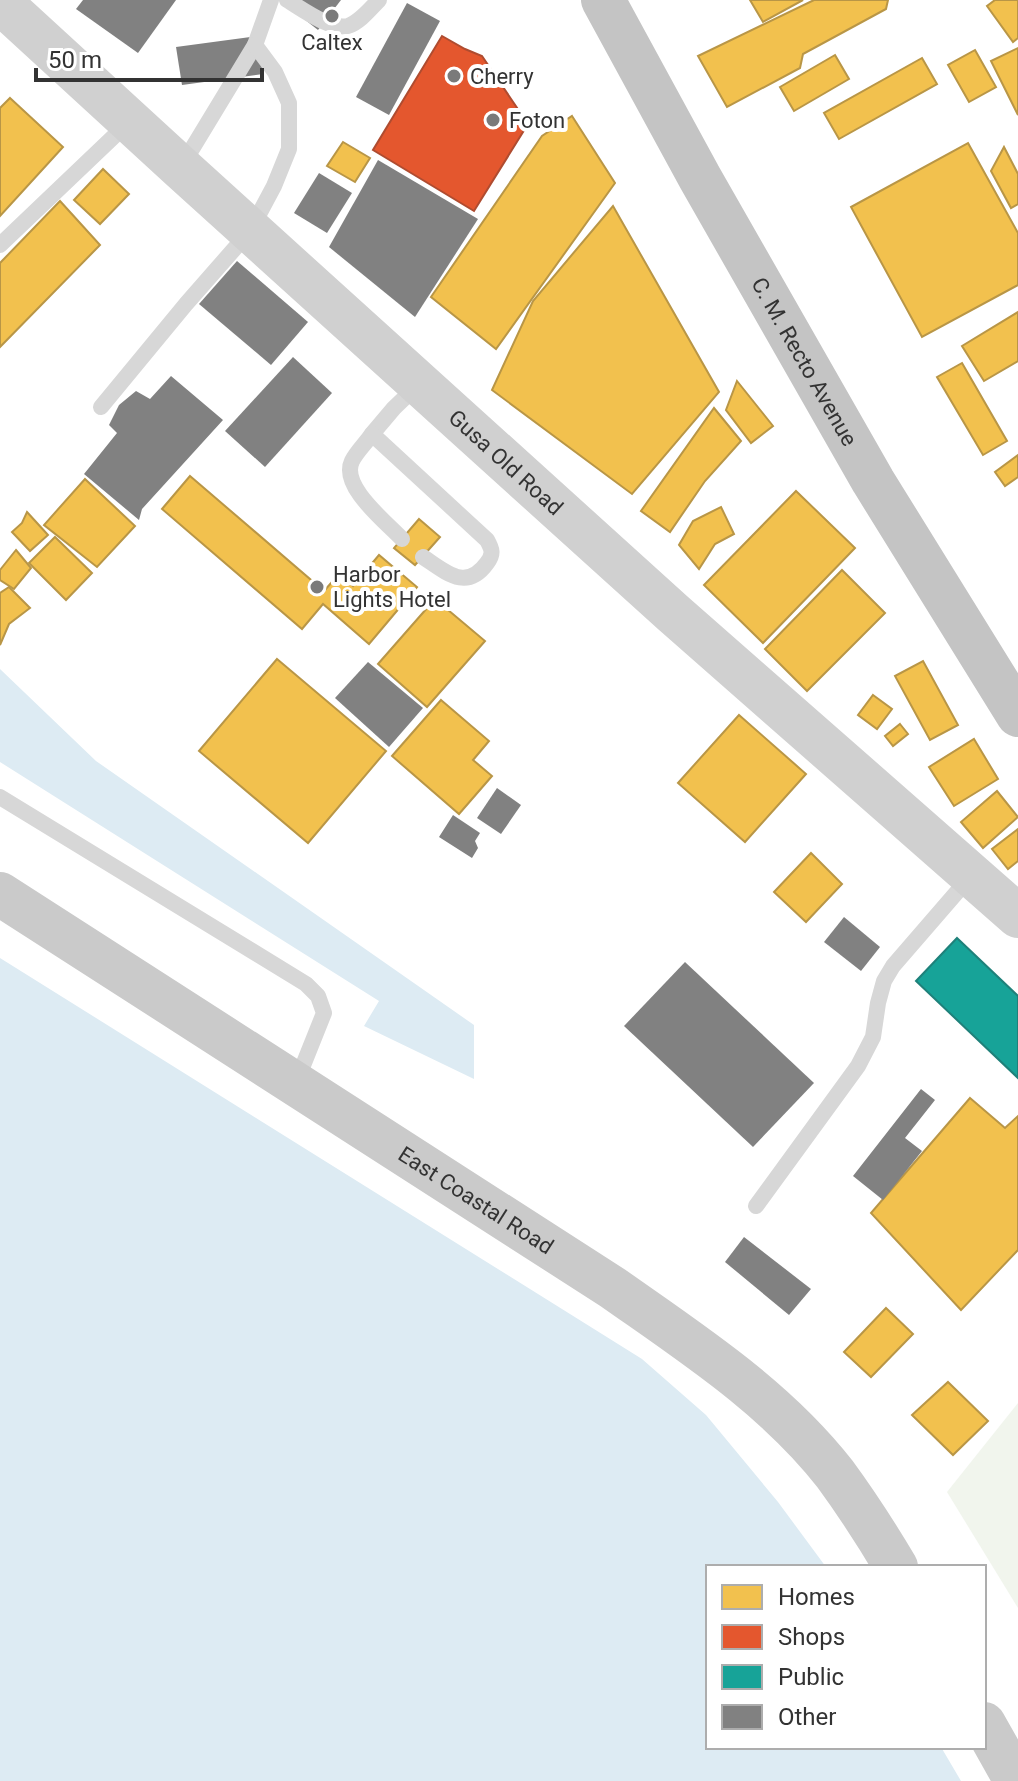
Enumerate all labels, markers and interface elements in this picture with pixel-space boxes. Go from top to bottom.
marker: Caltex [323,7,341,25]
place label: Caltex [301,30,363,55]
scale bar [36,32,262,82]
text: 50 m [48,46,102,74]
place label: Cherry [470,64,534,89]
marker: Cherry [445,67,463,85]
place label: Foton [509,108,565,133]
marker: Foton [484,111,502,129]
street label: C. M. Recto Avenue [747,273,863,450]
street label: Gusa Old Road [444,404,568,520]
place label: Harbor Lights Hotel [333,562,451,612]
marker: Harbor Lights Hotel [308,578,326,596]
street label: East Coastal Road [394,1141,558,1259]
legend [706,1565,986,1749]
text: Homes [778,1583,855,1611]
text: Shops [778,1623,845,1651]
text: Public [778,1663,844,1691]
text: Other [778,1703,836,1731]

